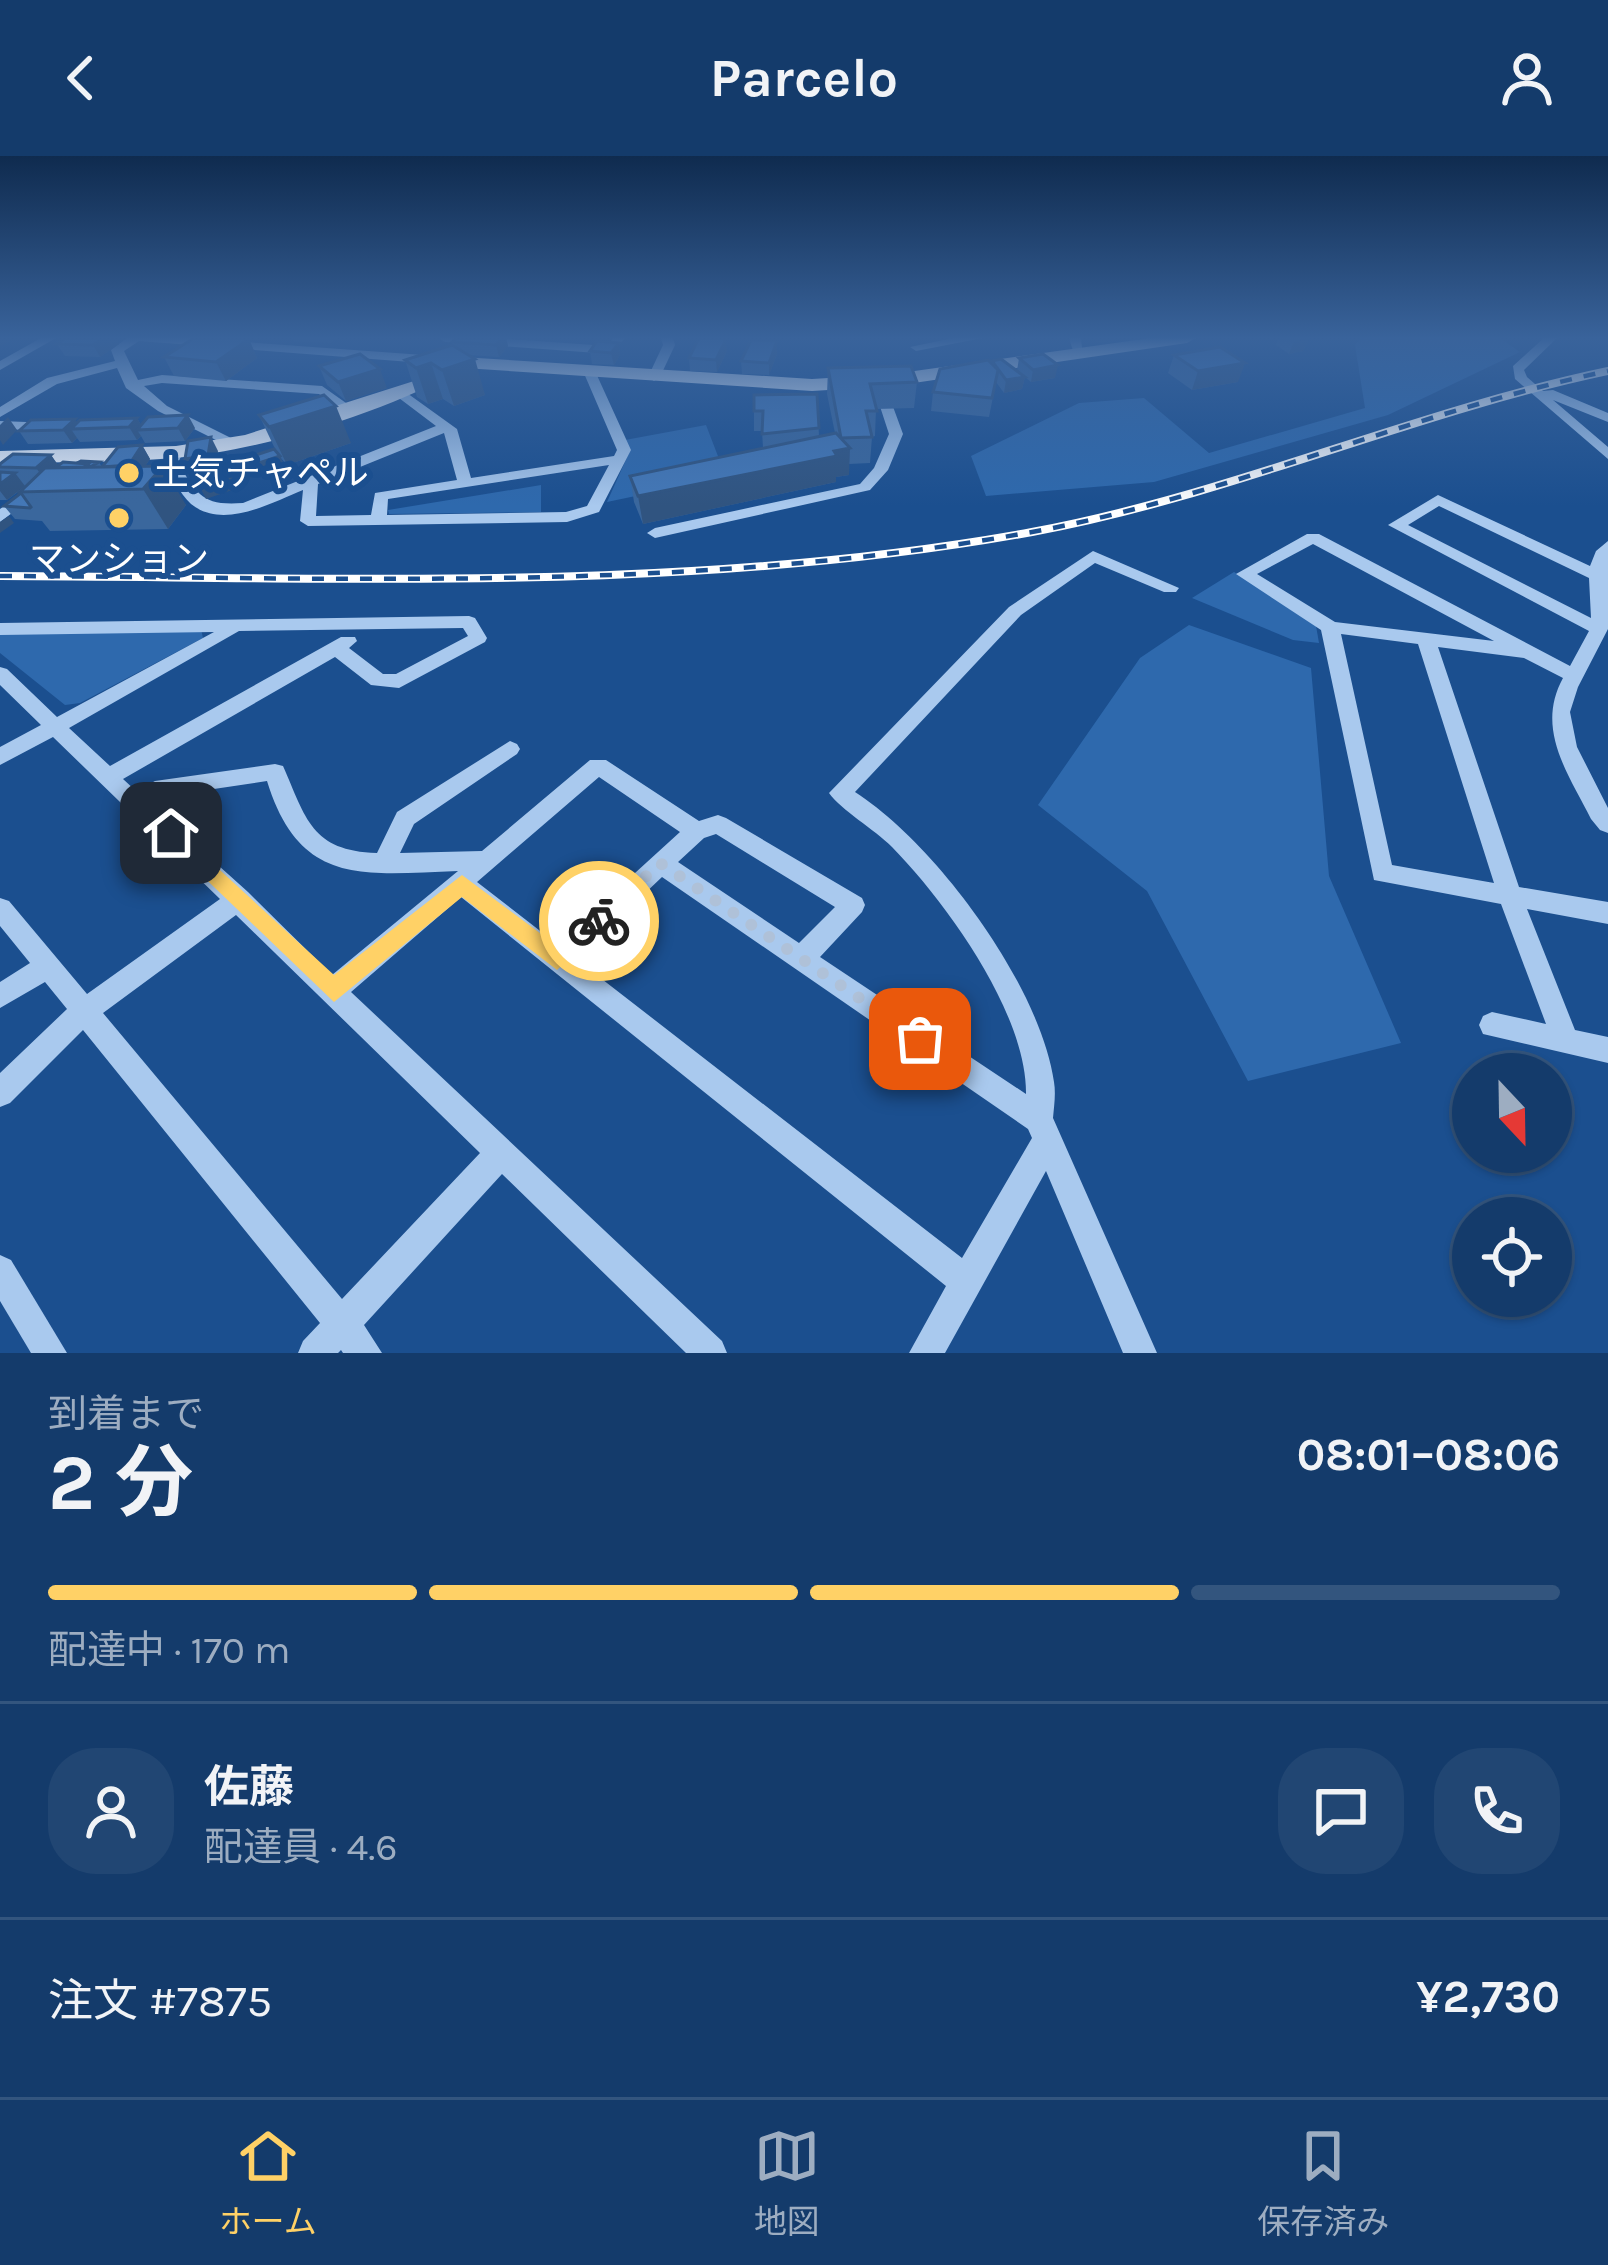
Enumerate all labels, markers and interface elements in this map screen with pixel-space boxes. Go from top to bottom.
icon: back [48,45,114,111]
icon: person [1494,45,1560,111]
text: Parcelo [710,46,898,110]
place label: 土気チャペル [153,452,369,494]
marker: 土気チャペル [116,460,142,486]
marker: マンション [106,505,132,531]
place label: マンション [29,538,209,580]
pin [120,782,222,884]
icon: home [138,800,204,866]
courier [539,861,659,981]
icon: bike [566,888,632,954]
pin [869,988,971,1090]
icon: bag [887,1006,953,1072]
north arrow [1452,1053,1572,1173]
map controls [1452,1053,1572,1317]
button: locate [1452,1197,1572,1317]
text: 到着まで [48,1391,204,1437]
text: 08:01–08:06 [1297,1429,1560,1481]
text: 2 分 [48,1437,193,1529]
text: 配達中 · 170 m [48,1627,291,1673]
button: person [48,1748,174,1874]
button: chat [1278,1748,1404,1874]
button: phone [1434,1748,1560,1874]
text: 佐藤 [204,1761,294,1813]
text: 配達員 · 4.6 [204,1824,398,1870]
text: ¥2,730 [1416,1971,1560,2023]
text: 注文 #7875 [48,1975,272,2027]
tab: ホーム [219,2123,317,2243]
tab: 地図 [754,2123,820,2243]
tab: 保存済み [1257,2123,1389,2243]

